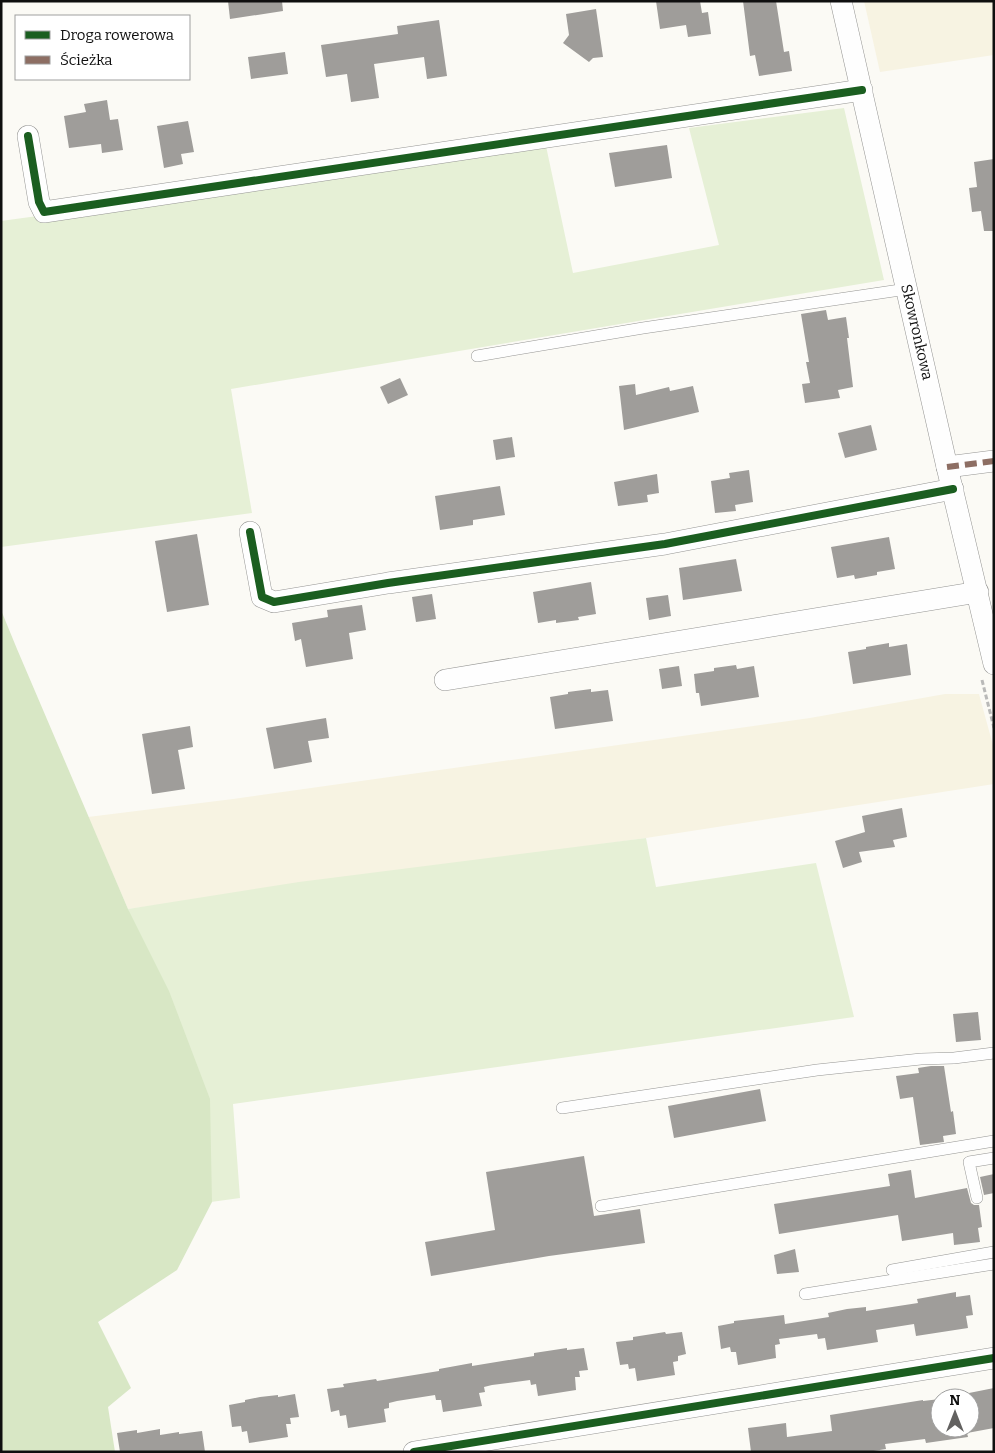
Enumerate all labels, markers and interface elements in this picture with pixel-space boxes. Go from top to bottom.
legend [15,15,190,80]
text: Droga rowerowa [60,26,174,44]
text: Ścieżka [60,51,112,69]
street label: Skowronkowa [897,282,937,382]
north arrow [930,1388,980,1438]
text: N [950,1392,961,1409]

